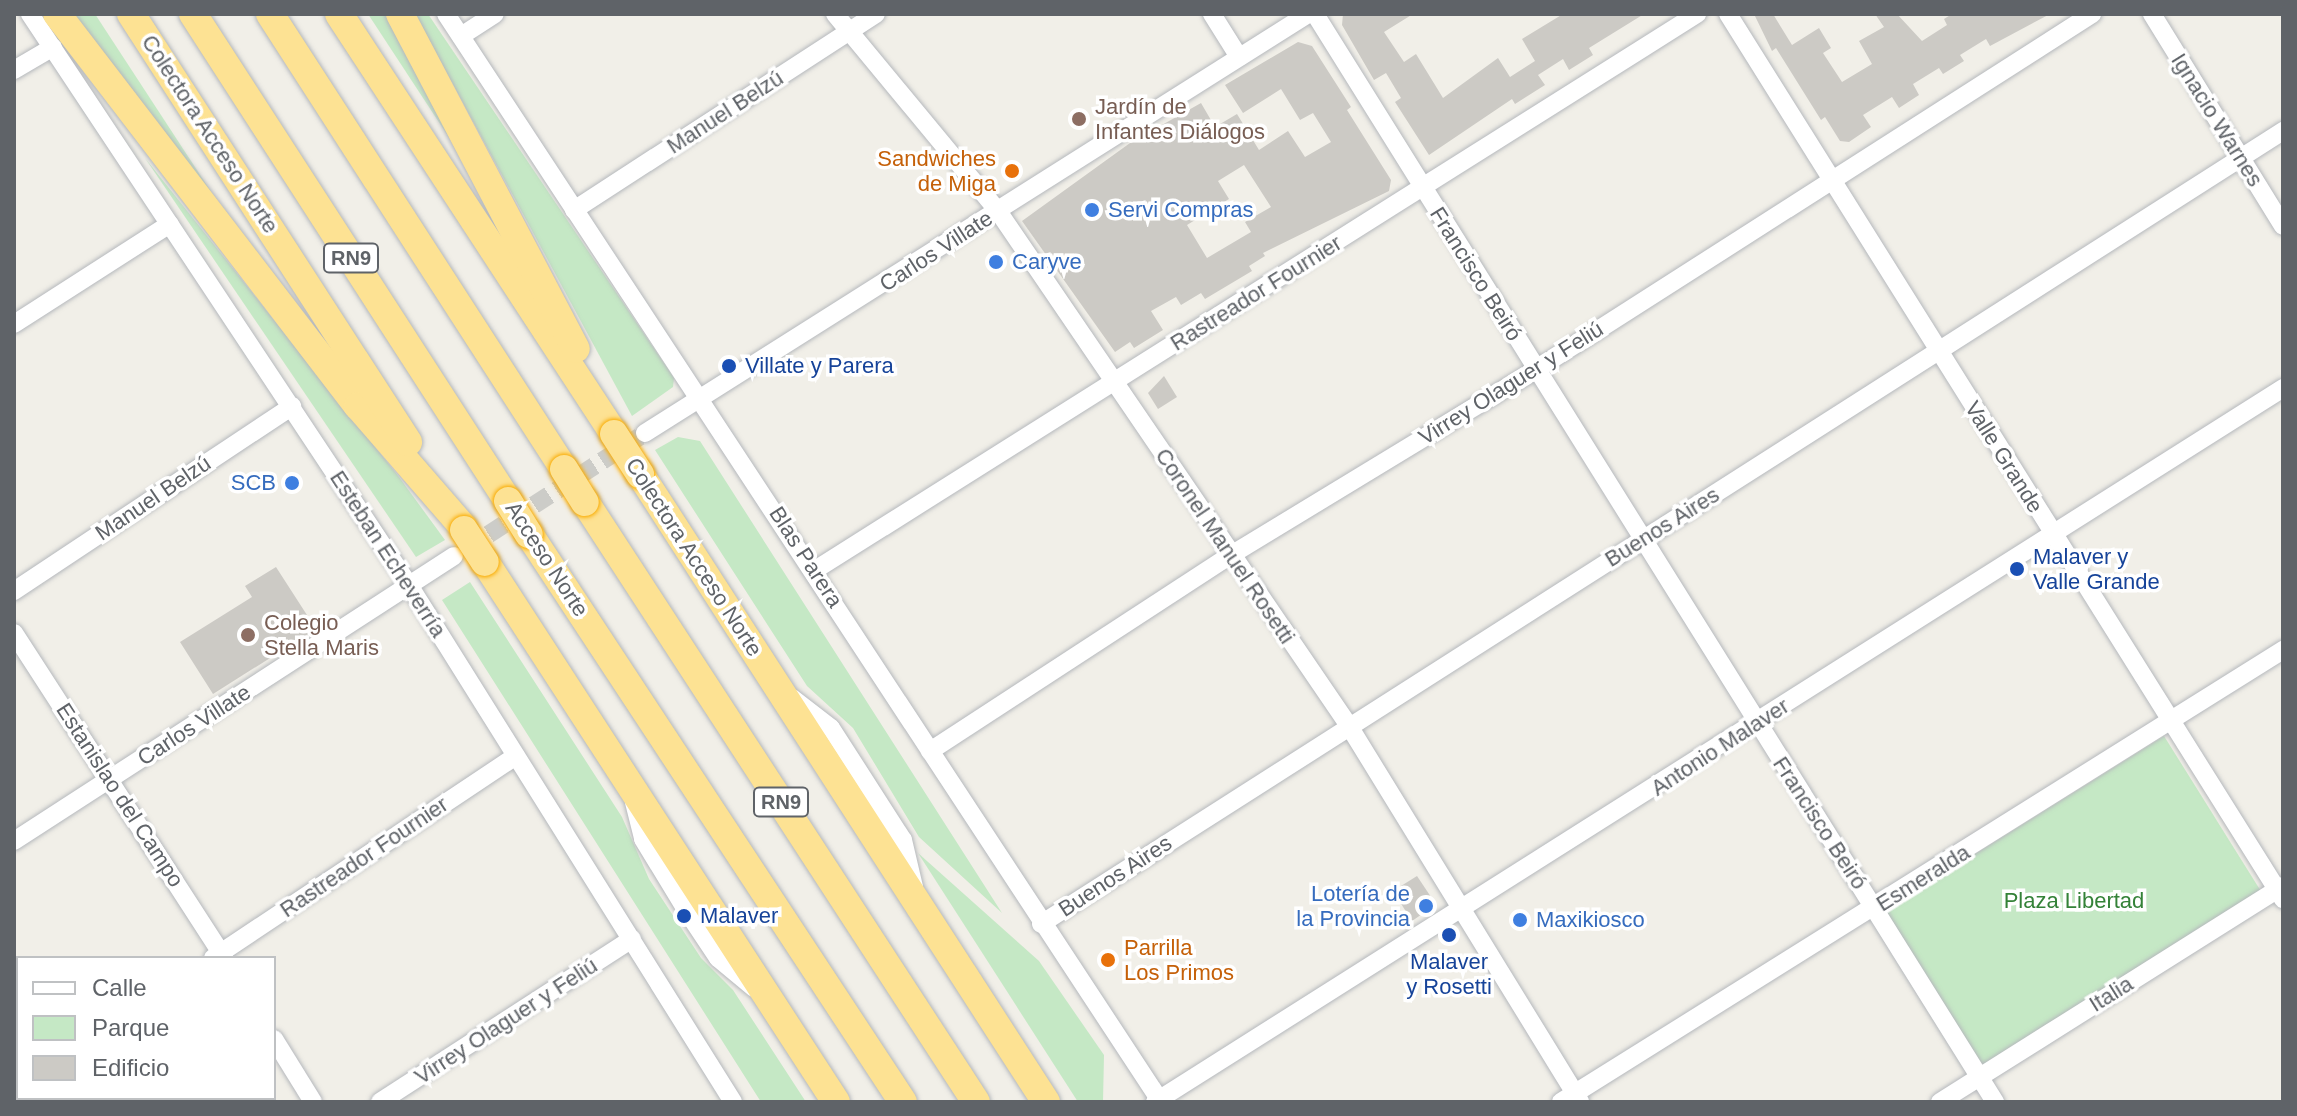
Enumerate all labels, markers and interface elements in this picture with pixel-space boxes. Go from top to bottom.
street label: Colectora Acceso Norte [136,29,284,239]
street label: Ignacio Warnes [2166,49,2268,191]
street label: Manuel Belzú [662,65,788,159]
place label: Jardín de Infantes Diálogos [1095,93,1265,144]
marker: Jardín de Infantes Diálogos [1070,110,1088,128]
place label: Sandwiches de Miga [877,145,996,196]
marker: Sandwiches de Miga [1003,162,1021,180]
place label: Servi Compras [1108,197,1253,223]
marker: Servi Compras [1083,201,1101,219]
street label: Francisco Beiró [1424,202,1528,346]
street label: Carlos Villate [875,205,997,297]
street label: Rastreador Fournier [1166,230,1346,356]
road number: RN9 [321,242,381,274]
place label: Caryve [1012,249,1082,275]
marker: Caryve [987,253,1005,271]
street label: Virrey Olaguer y Feliú [1414,316,1608,450]
place label: Villate y Parera [745,353,894,379]
marker: Villate y Parera [720,357,738,375]
street label: Valle Grande [1959,396,2049,518]
street label: Coronel Manuel Rosetti [1150,443,1300,649]
street label: Manuel Belzú [90,450,216,546]
street label: Colectora Acceso Norte [620,452,768,662]
street label: Esteban Echeverría [324,466,452,642]
place label: SCB [231,470,276,496]
marker: SCB [283,474,301,492]
street label: Buenos Aires [1600,481,1724,573]
street label: Acceso Norte [500,496,594,622]
street label: Blas Parera [764,502,848,612]
place label: Malaver y Valle Grande [2033,543,2160,594]
marker: Malaver y Valle Grande [2008,560,2026,578]
place label: Colegio Stella Maris [264,609,379,660]
marker: Colegio Stella Maris [239,626,257,644]
street label: Carlos Villate [133,679,255,771]
street label: Antonio Malaver [1646,693,1794,801]
street label: Estanislao del Campo [51,698,189,892]
street label: Francisco Beiró [1767,752,1873,894]
road number: RN9 [751,786,811,818]
street label: Rastreador Fournier [275,791,453,923]
street label: Buenos Aires [1053,829,1177,923]
street label: Esmeralda [1871,839,1975,917]
place label: Lotería de la Provincia [1296,880,1410,932]
park label: Plaza Libertad [2004,888,2144,914]
marker: Lotería de la Provincia [1417,897,1435,915]
place label: Malaver [700,903,778,929]
marker: Malaver [675,907,693,925]
place label: Maxikiosco [1536,907,1645,933]
marker: Maxikiosco [1511,911,1529,929]
marker: Malaver y Rosetti [1440,926,1458,944]
place label: Parrilla Los Primos [1124,934,1234,986]
place label: Malaver y Rosetti [1406,948,1492,1000]
marker: Parrilla Los Primos [1099,951,1117,969]
street label: Virrey Olaguer y Feliú [410,952,602,1090]
legend [16,956,276,1100]
street label: Italia [2084,970,2138,1018]
text: Calle [92,974,147,1001]
text: Parque [92,1014,169,1041]
text: Edificio [92,1054,169,1081]

